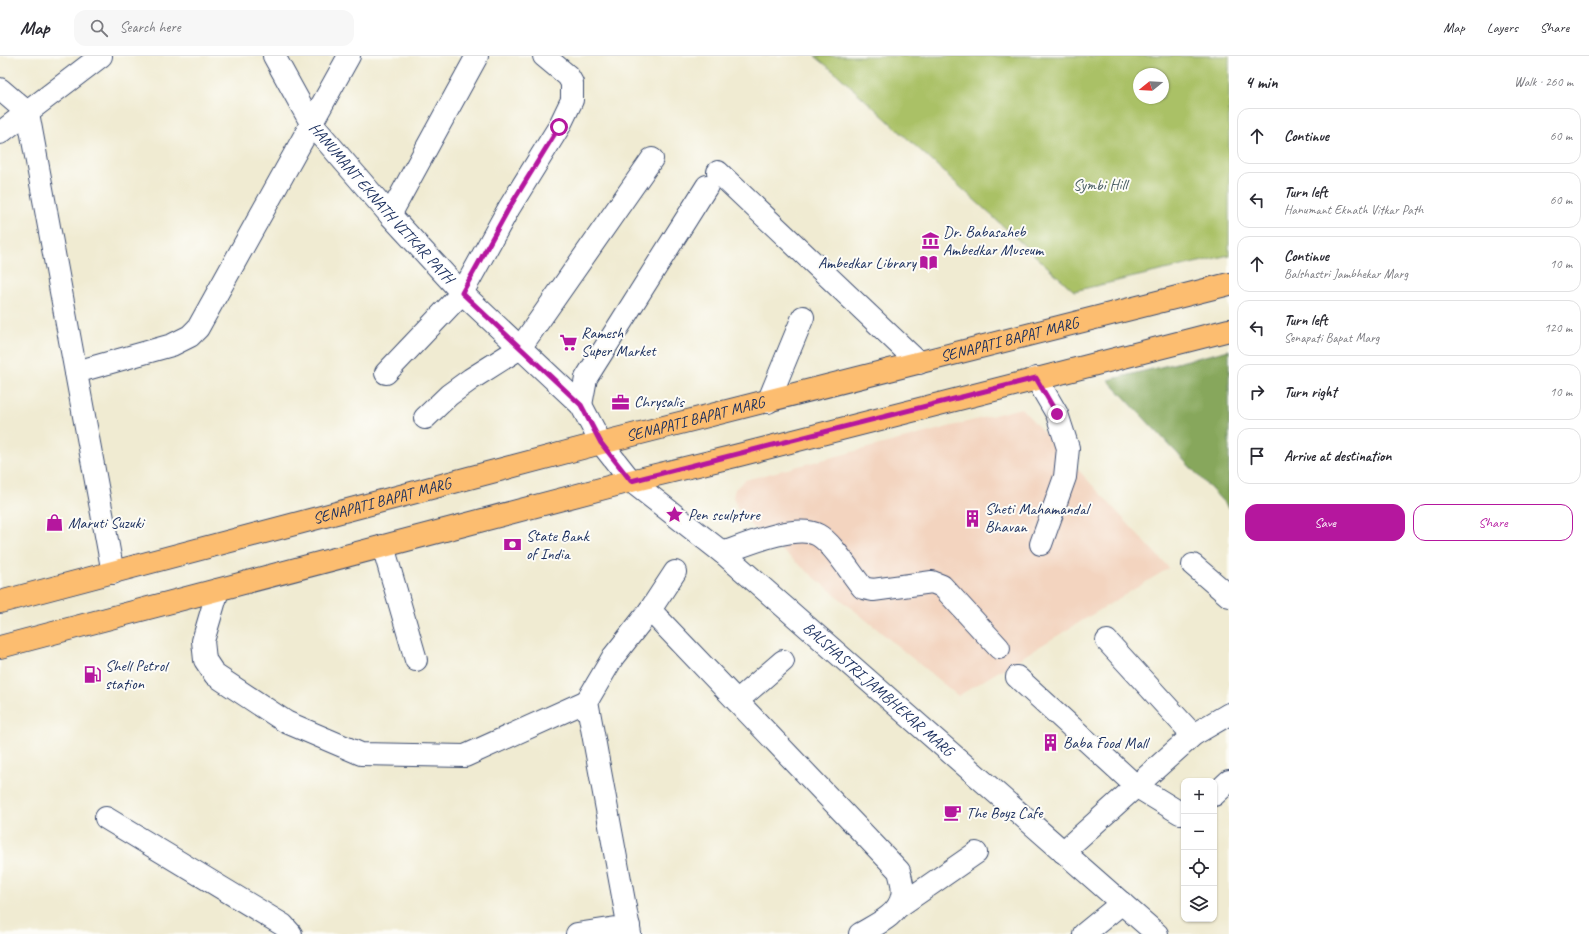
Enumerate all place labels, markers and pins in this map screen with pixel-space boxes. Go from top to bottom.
place label: Dr. Babasaheb Ambedkar Museum [943,222,1045,260]
museum icon: Dr. Babasaheb Ambedkar Museum [920,231,940,251]
place label: Ambedkar Library [818,253,918,273]
library icon: Ambedkar Library [919,253,939,273]
place label: Ramesh Super Market [581,323,657,361]
supermarket icon: Ramesh Super Market [558,332,578,352]
office icon: Chrysalis [611,392,631,412]
place label: Chrysalis [634,392,685,412]
place label: Sheti Mahamandal Bhavan [985,499,1092,537]
place icon: Pen sculpture [665,505,685,525]
place label: Pen sculpture [688,505,761,525]
building icon: Sheti Mahamandal Bhavan [962,508,982,528]
shop icon: Maruti Suzuki [45,513,65,533]
place label: Maruti Suzuki [68,513,146,533]
place label: State Bank of India [526,526,590,564]
bank icon: State Bank of India [503,535,523,555]
place label: Shell Petrol station [105,656,170,694]
fuel station icon: Shell Petrol station [82,665,102,685]
building icon: Baba Food Mall [1040,733,1060,753]
place label: Baba Food Mall [1063,733,1151,753]
cafe icon: The Boyz Cafe [943,803,963,823]
place label: The Boyz Cafe [966,803,1044,823]

